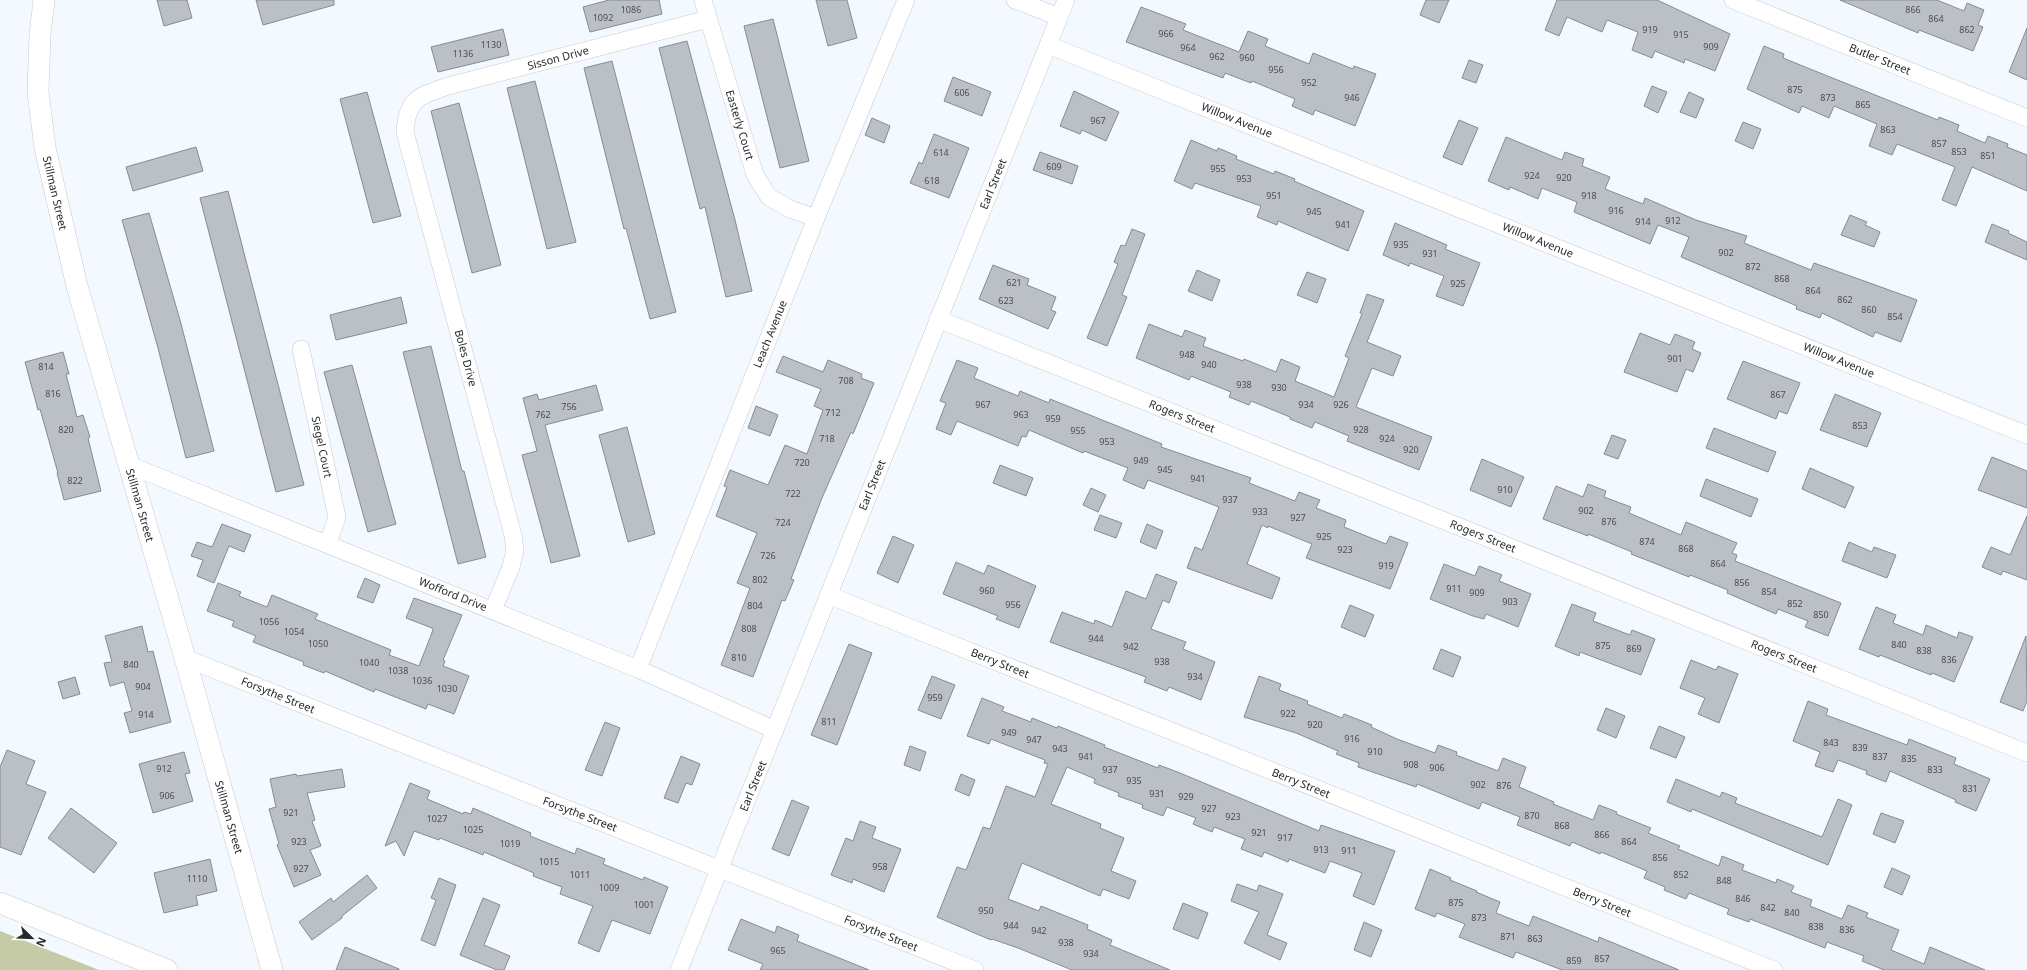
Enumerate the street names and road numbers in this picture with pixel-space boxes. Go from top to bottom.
street label: Butler Street [1847,39,1913,78]
street label: Sisson Drive [526,42,590,73]
street label: Easterly Court [723,88,758,162]
street label: Willow Avenue [1199,98,1275,141]
street label: Stillman Street [40,154,71,231]
street label: Earl Street [976,156,1009,211]
street label: Willow Avenue [1500,218,1576,261]
street label: Leach Avenue [749,298,790,370]
street label: Boles Drive [452,328,481,388]
street label: Willow Avenue [1801,338,1877,381]
street label: Rogers Street [1147,395,1217,436]
street label: Siegel Court [309,415,336,479]
street label: Earl Street [855,457,888,512]
street label: Stillman Street [123,467,158,543]
street label: Rogers Street [1448,515,1518,556]
street label: Wofford Drive [417,573,489,614]
street label: Rogers Street [1749,635,1819,676]
street label: Berry Street [969,644,1032,681]
street label: Forsythe Street [239,673,317,716]
street label: Earl Street [736,758,769,813]
street label: Berry Street [1270,764,1333,801]
street label: Stillman Street [212,779,247,855]
street label: Forsythe Street [541,792,619,835]
street label: Berry Street [1571,883,1634,920]
street label: Forsythe Street [842,911,920,954]

